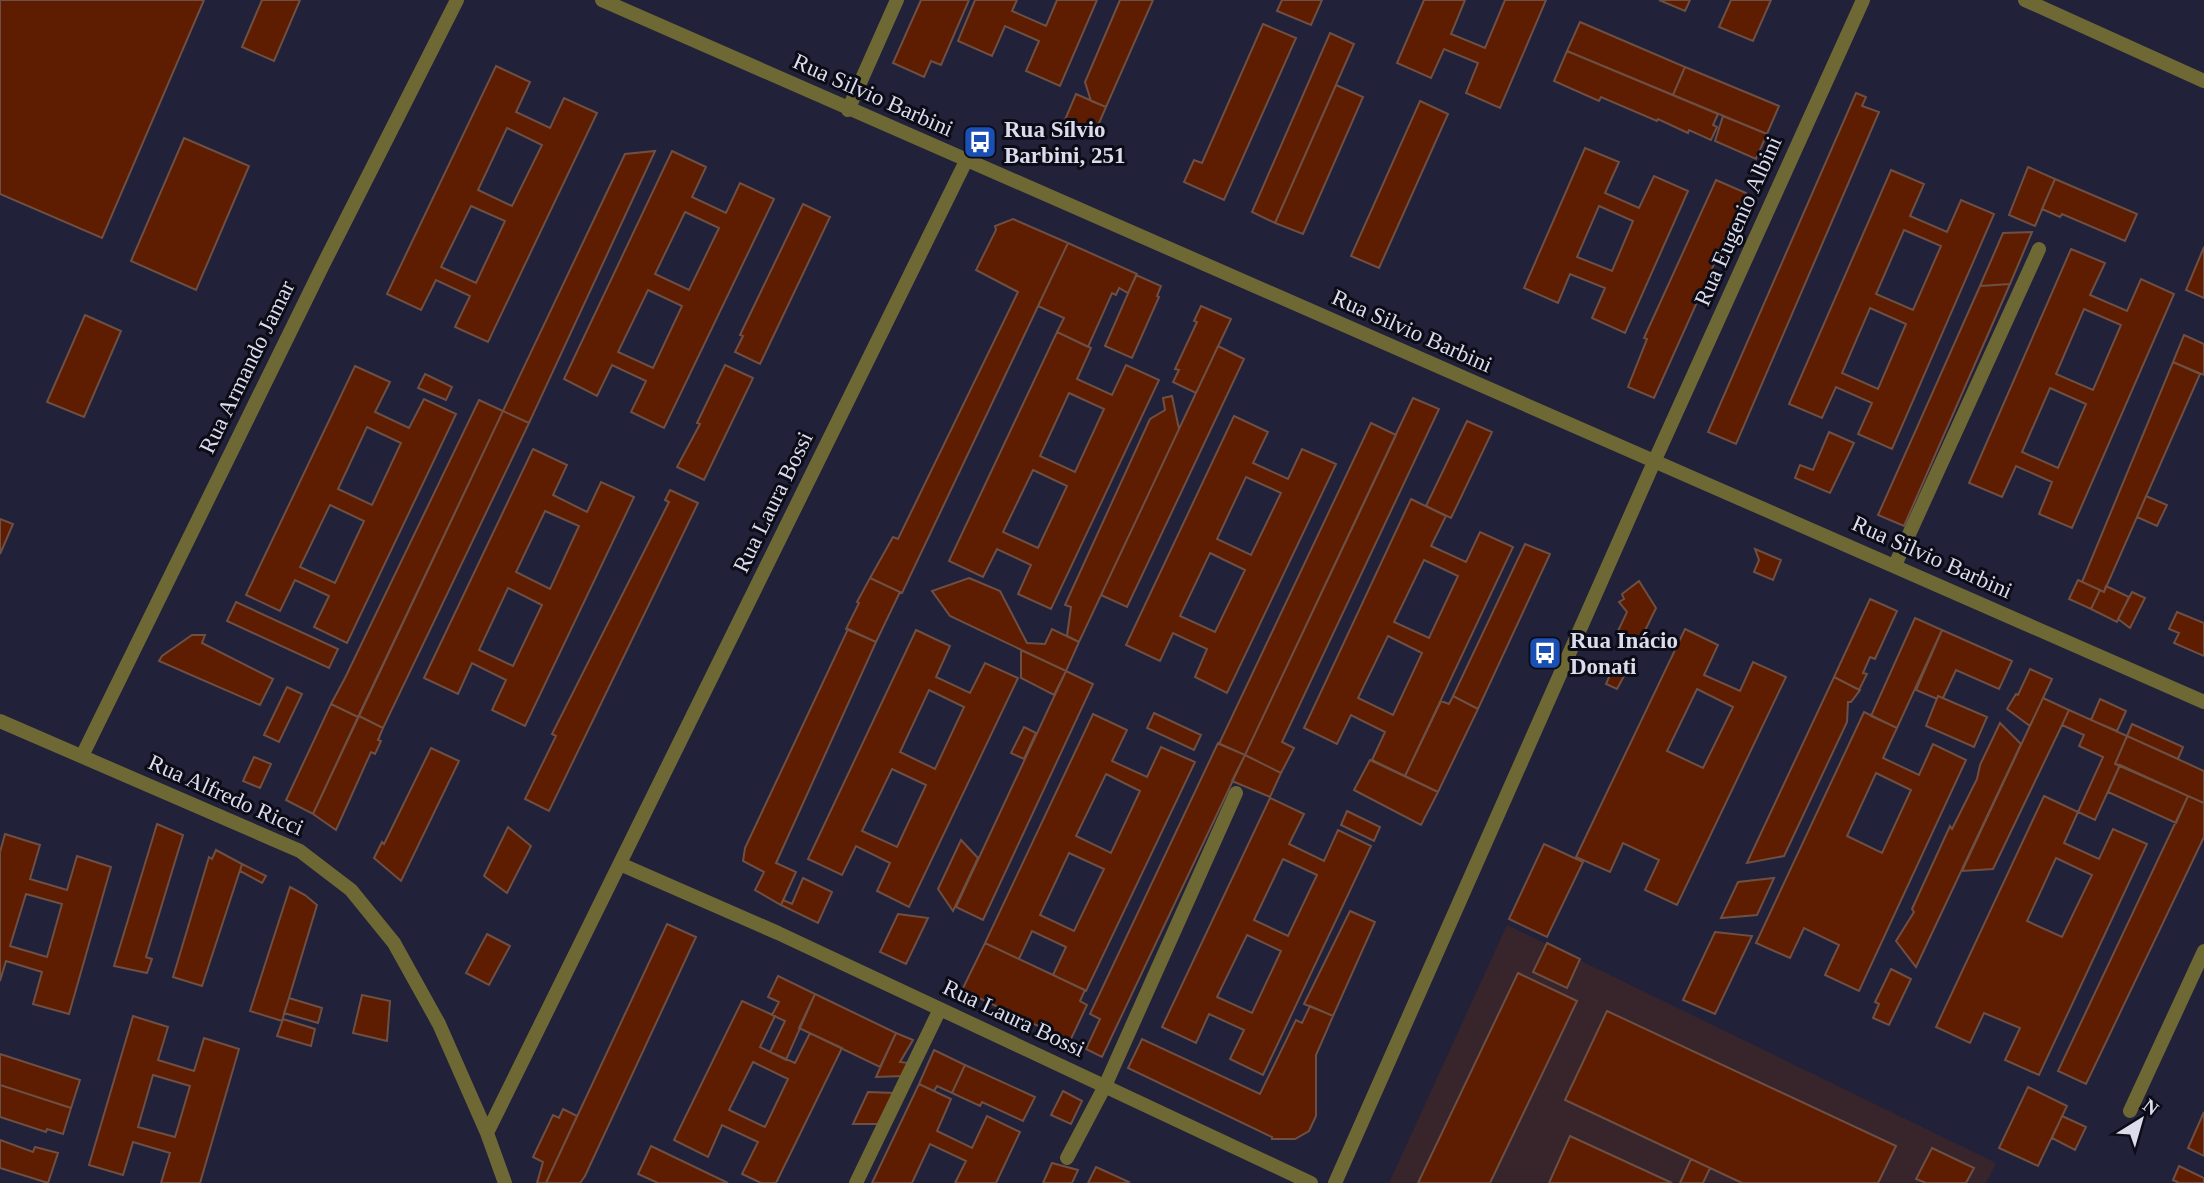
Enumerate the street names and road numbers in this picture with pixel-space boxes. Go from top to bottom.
street label: Rua Silvio Barbini [789,48,957,142]
street label: Rua Eugenio Albini [1689,132,1787,310]
street label: Rua Armando Jamar [194,276,300,457]
street label: Rua Silvio Barbini [1328,284,1496,378]
street label: Rua Laura Bossi [728,428,818,576]
street label: Rua Silvio Barbini [1848,510,2016,604]
street label: Rua Alfredo Ricci [144,750,308,840]
street label: Rua Laura Bossi [939,974,1089,1062]

